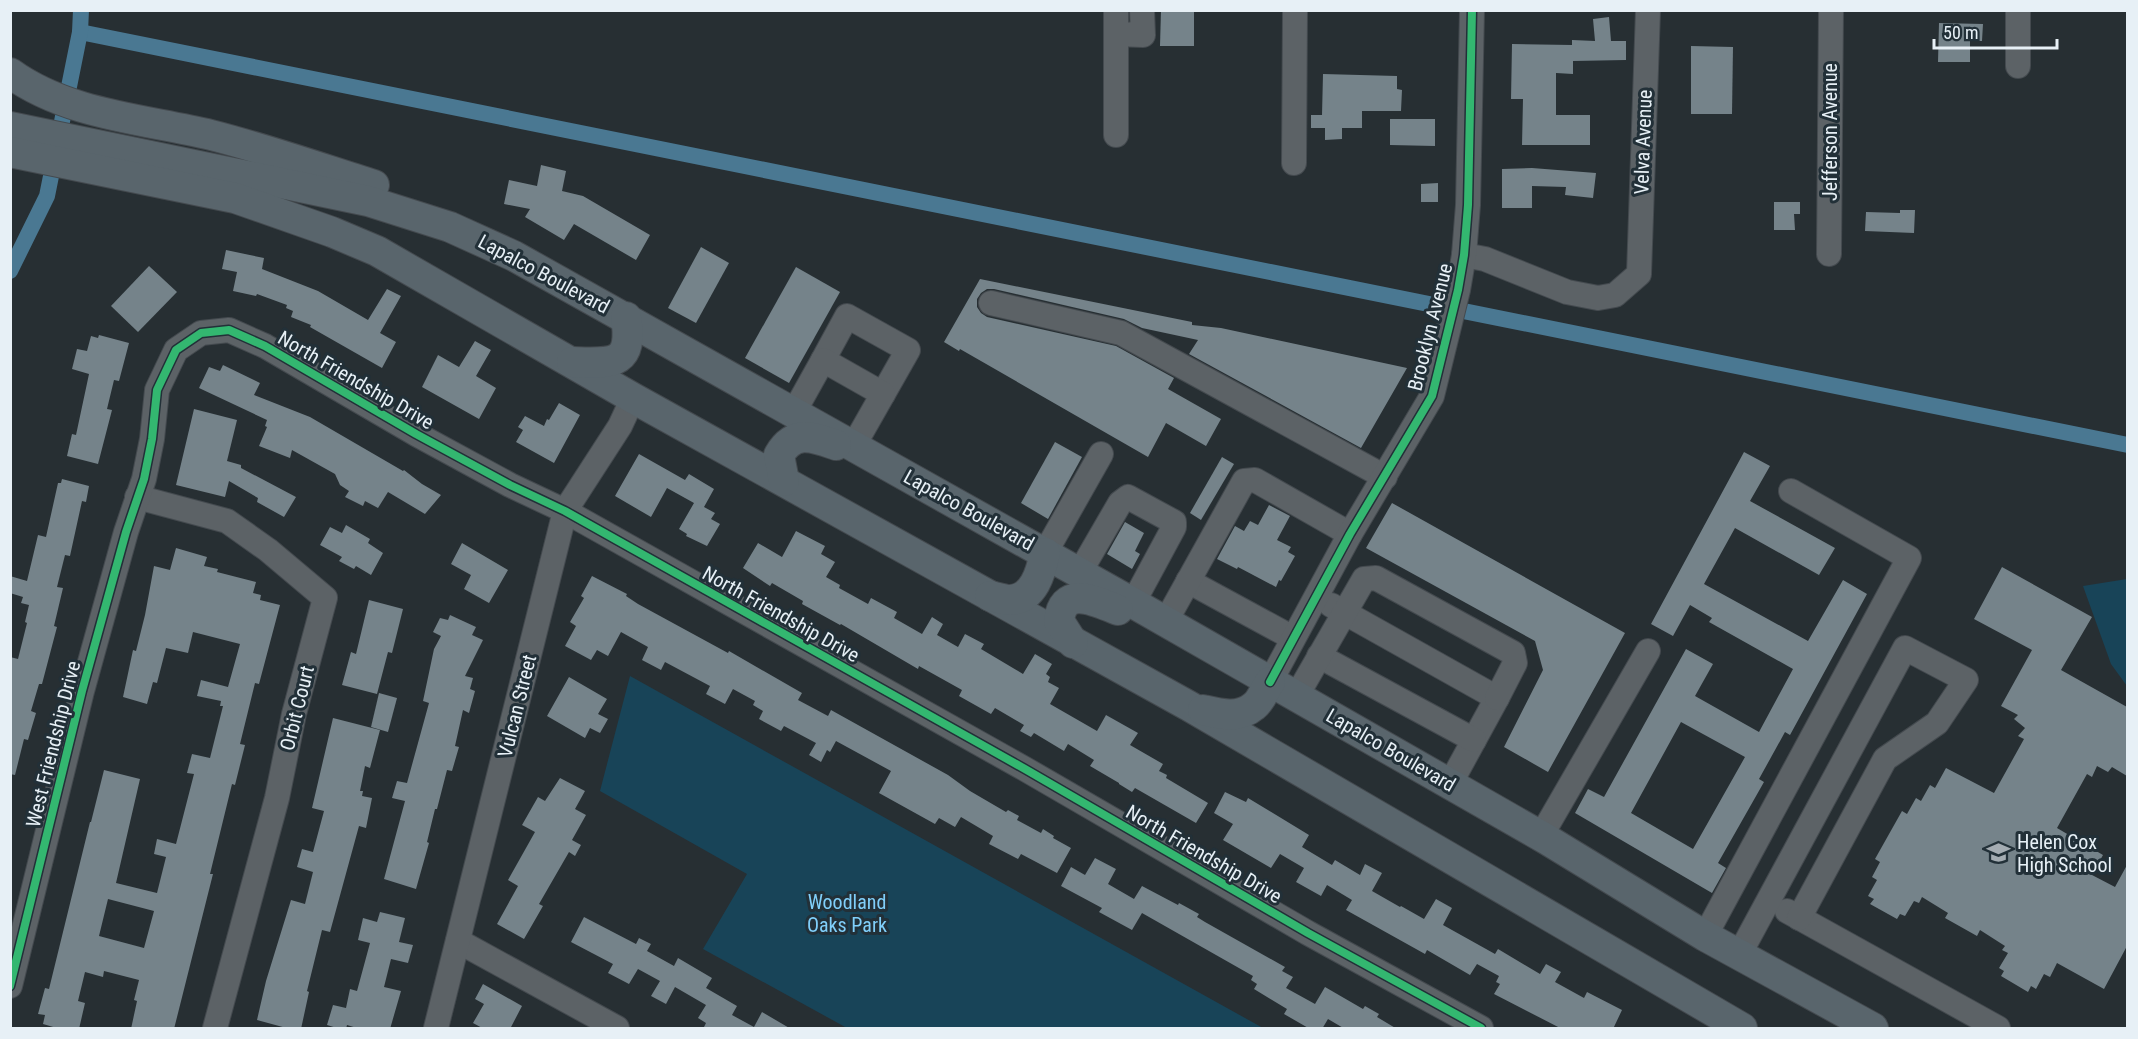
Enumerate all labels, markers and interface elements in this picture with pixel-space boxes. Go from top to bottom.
scale bar [1934,12,2057,50]
text: 50 m [1943,22,1978,43]
street label: Jefferson Avenue [1818,63,1842,201]
street label: Velva Avenue [1629,89,1657,195]
street label: Lapalco Boulevard [474,229,614,319]
street label: Brooklyn Avenue [1403,261,1457,393]
street label: North Friendship Drive [274,326,438,434]
street label: Lapalco Boulevard [900,464,1038,556]
street label: North Friendship Drive [698,561,864,667]
street label: Vulcan Street [493,652,541,760]
street label: West Friendship Drive [21,658,85,830]
street label: Orbit Court [275,663,319,753]
street label: Lapalco Boulevard [1322,703,1460,797]
street label: North Friendship Drive [1122,800,1286,908]
place label: Helen Cox High School [2017,830,2112,877]
school or university icon: Helen Cox High School [1986,840,2012,866]
park label: Woodland Oaks Park [807,890,887,937]

